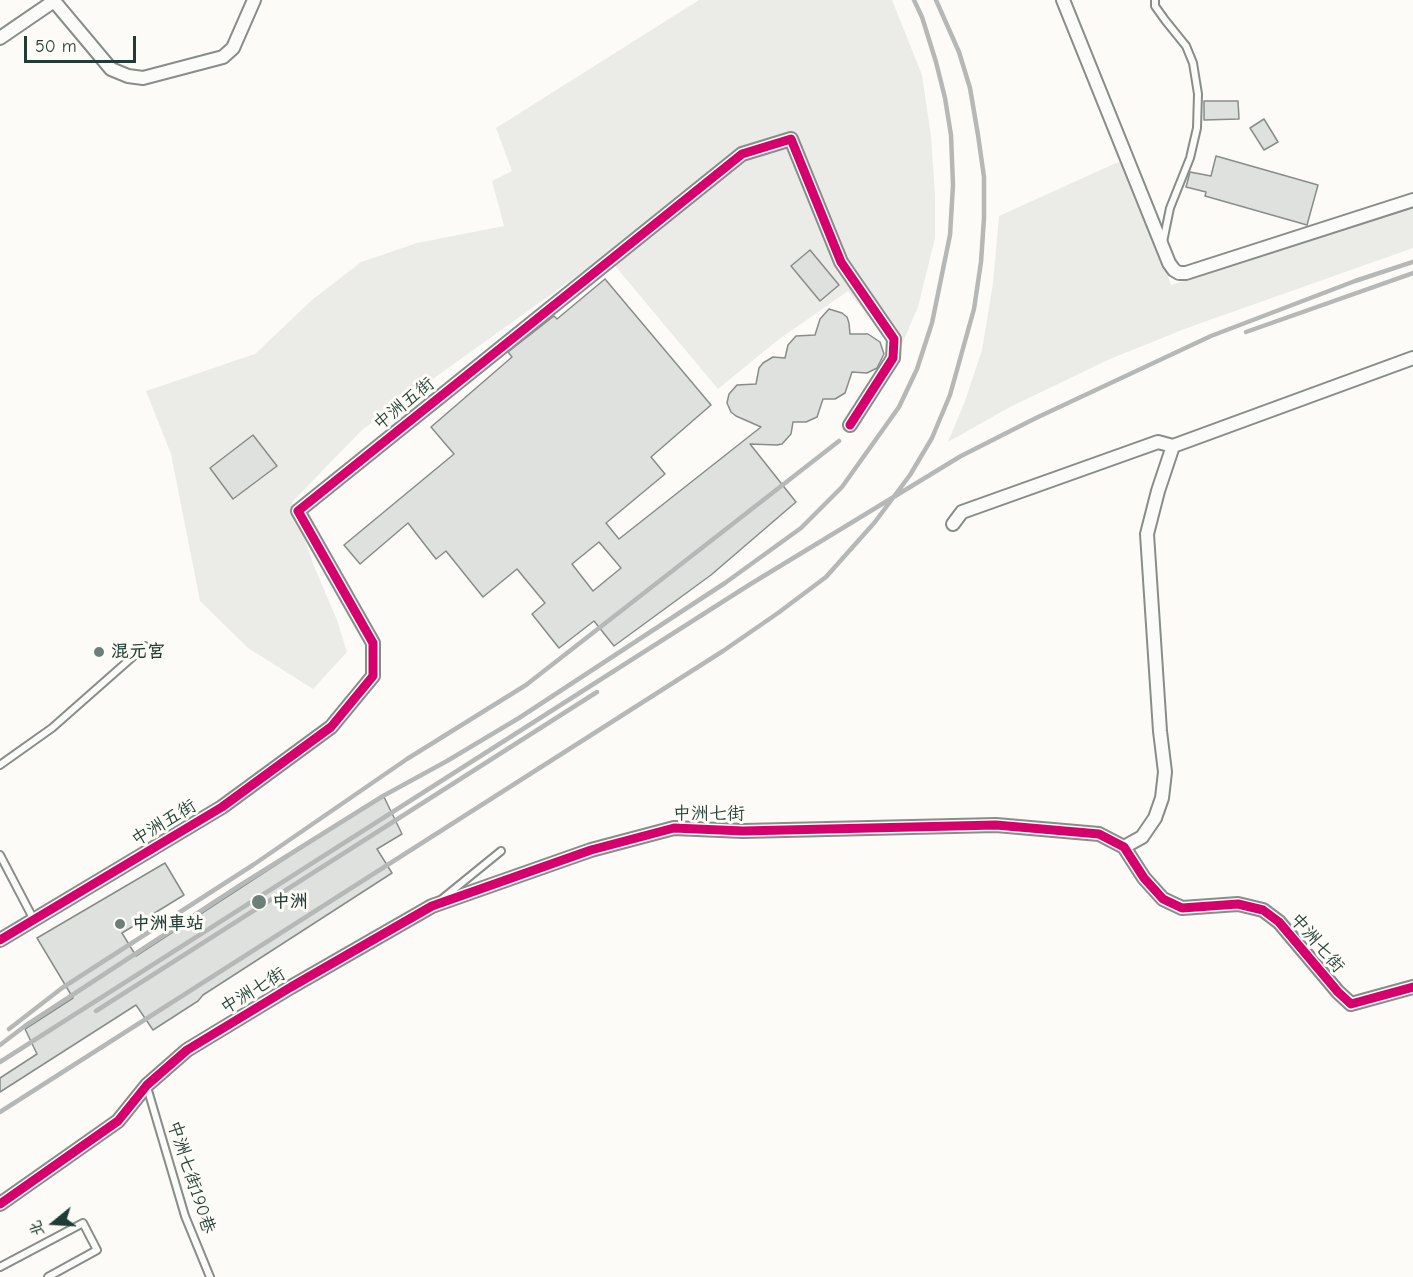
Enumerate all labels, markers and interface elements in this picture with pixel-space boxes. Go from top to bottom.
scale bar [27,24,140,62]
text: 50 m [35,36,77,57]
street label: 中洲五街 [369,373,439,435]
place label: 混元宮 [111,641,165,663]
marker: 混元宮 [92,645,106,659]
street label: 中洲五街 [128,795,200,851]
street label: 中洲七街 [673,803,745,825]
place label: 中洲 [272,891,308,913]
marker: 中洲 [250,893,268,911]
street label: 中洲七街 [1285,909,1349,977]
place label: 中洲車站 [132,913,204,935]
marker: 中洲車站 [113,917,127,931]
street label: 中洲七街 [217,963,289,1019]
street label: 中洲七街190巷 [163,1118,219,1236]
north arrow [24,1193,84,1253]
text: 北 [26,1218,48,1239]

